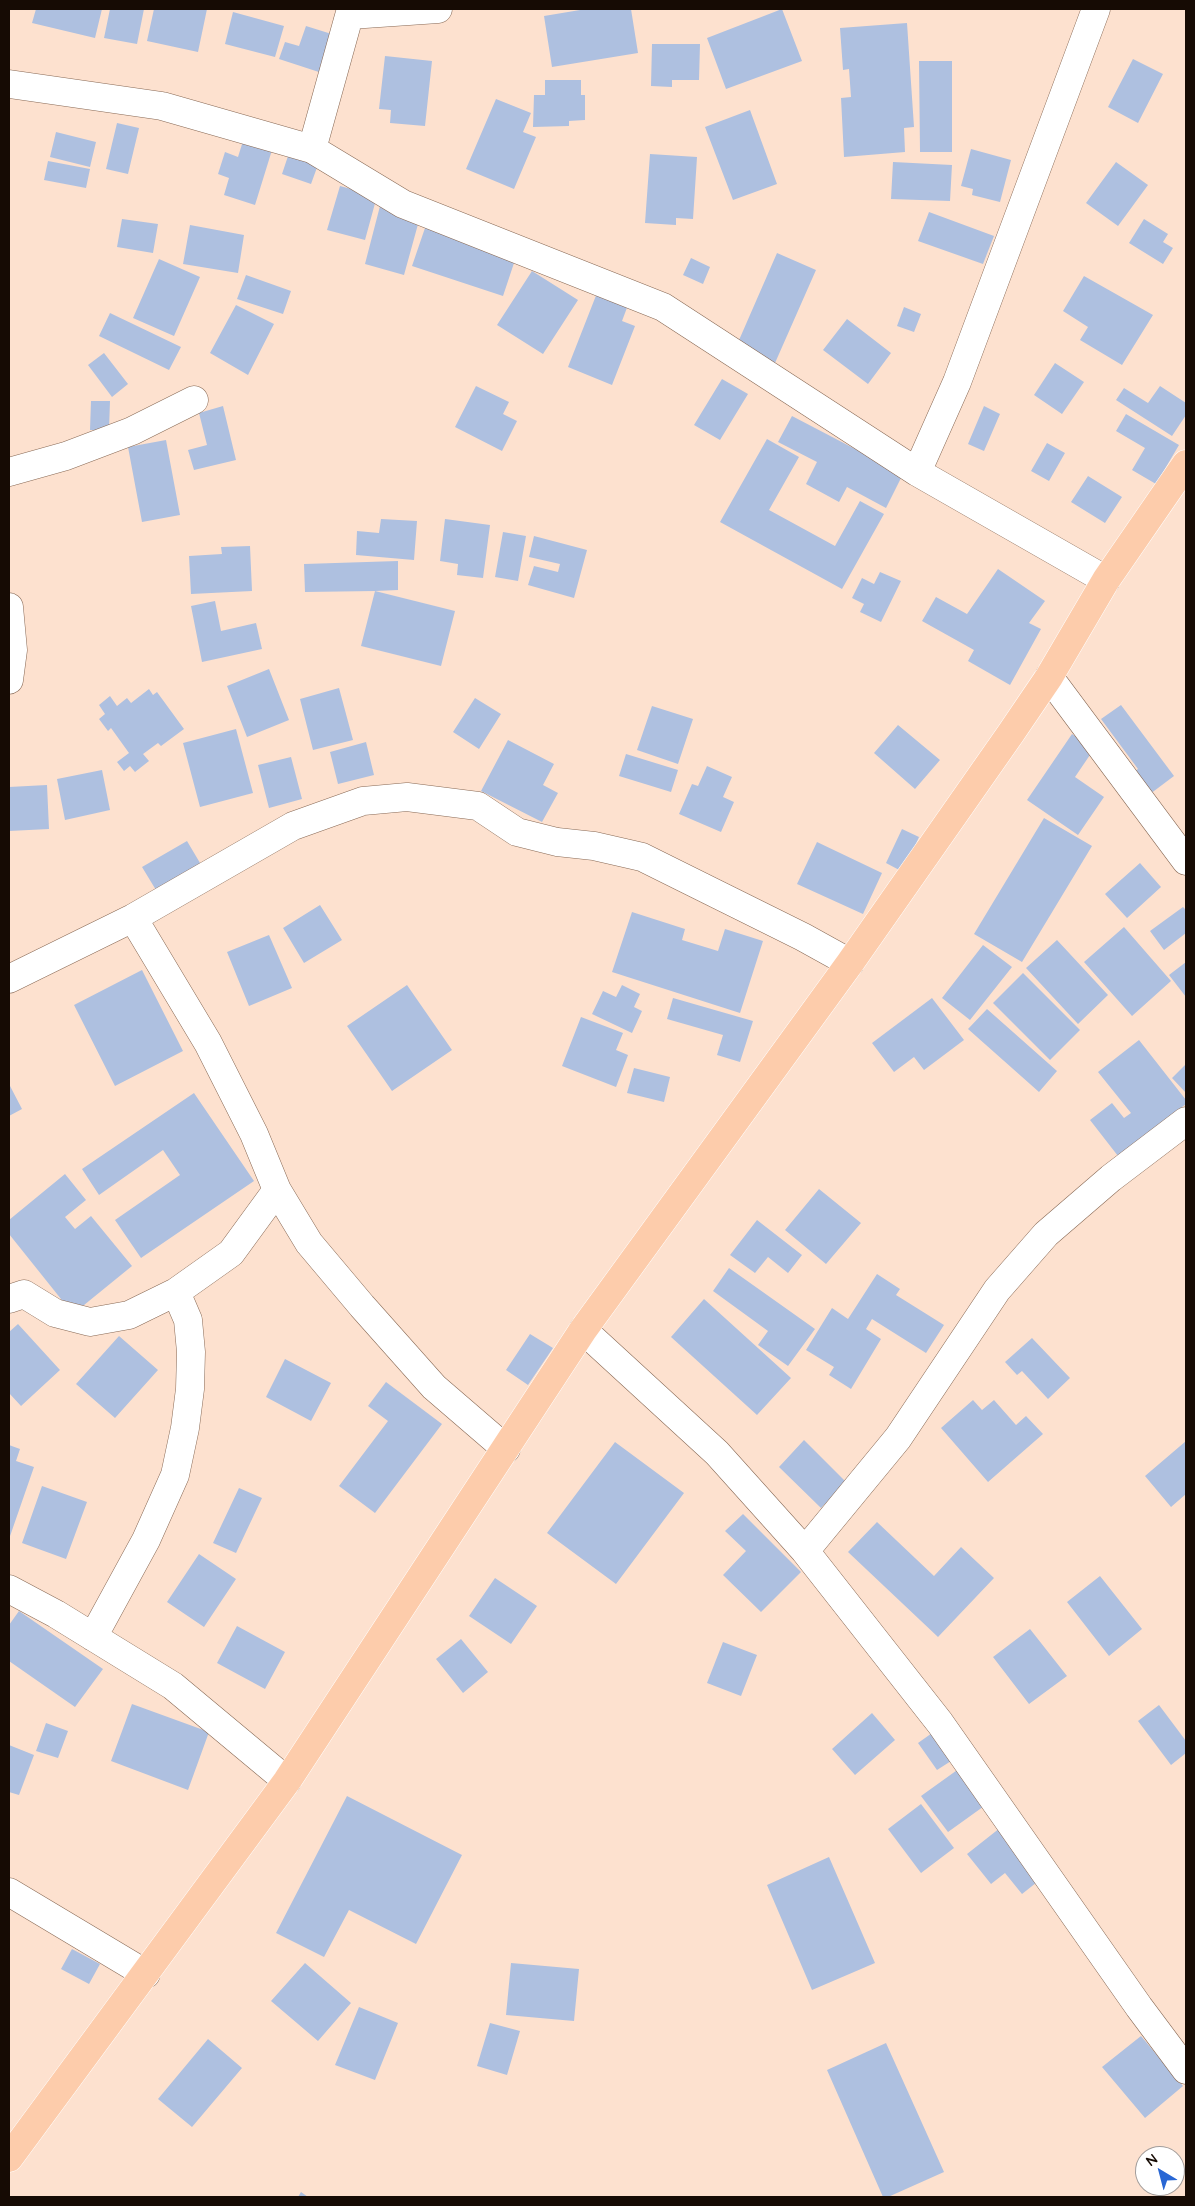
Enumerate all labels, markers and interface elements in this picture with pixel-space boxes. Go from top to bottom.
north arrow [1135,2146,1185,2196]
text: N [1142,2150,1161,2170]

